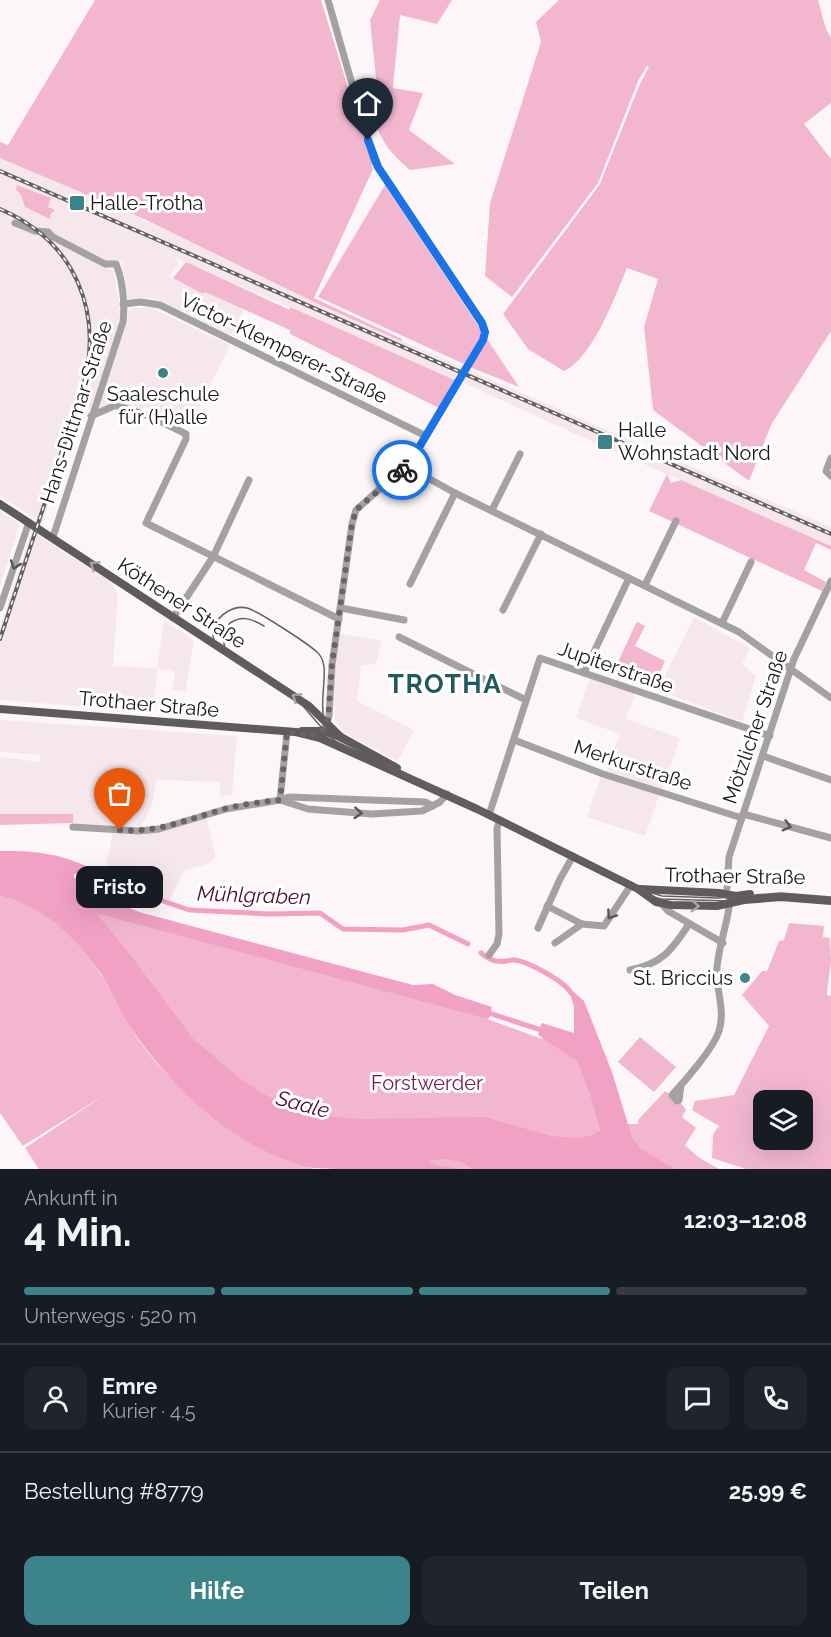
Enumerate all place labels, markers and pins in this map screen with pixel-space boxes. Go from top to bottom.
pin [342,78,393,140]
place label: Halle-Trotha [90,191,203,215]
marker: Halle-Trotha [68,194,86,212]
marker: Saaleschule für (H)alle [156,366,170,380]
place label: Saaleschule für (H)alle [107,382,219,429]
place label: Halle Wohnstadt Nord [618,418,771,465]
marker: Halle Wohnstadt Nord [596,433,614,451]
pin [94,768,145,830]
callout: Fristo [76,866,164,908]
place label: St. Briccius [633,966,733,990]
marker: St. Briccius [738,971,752,985]

